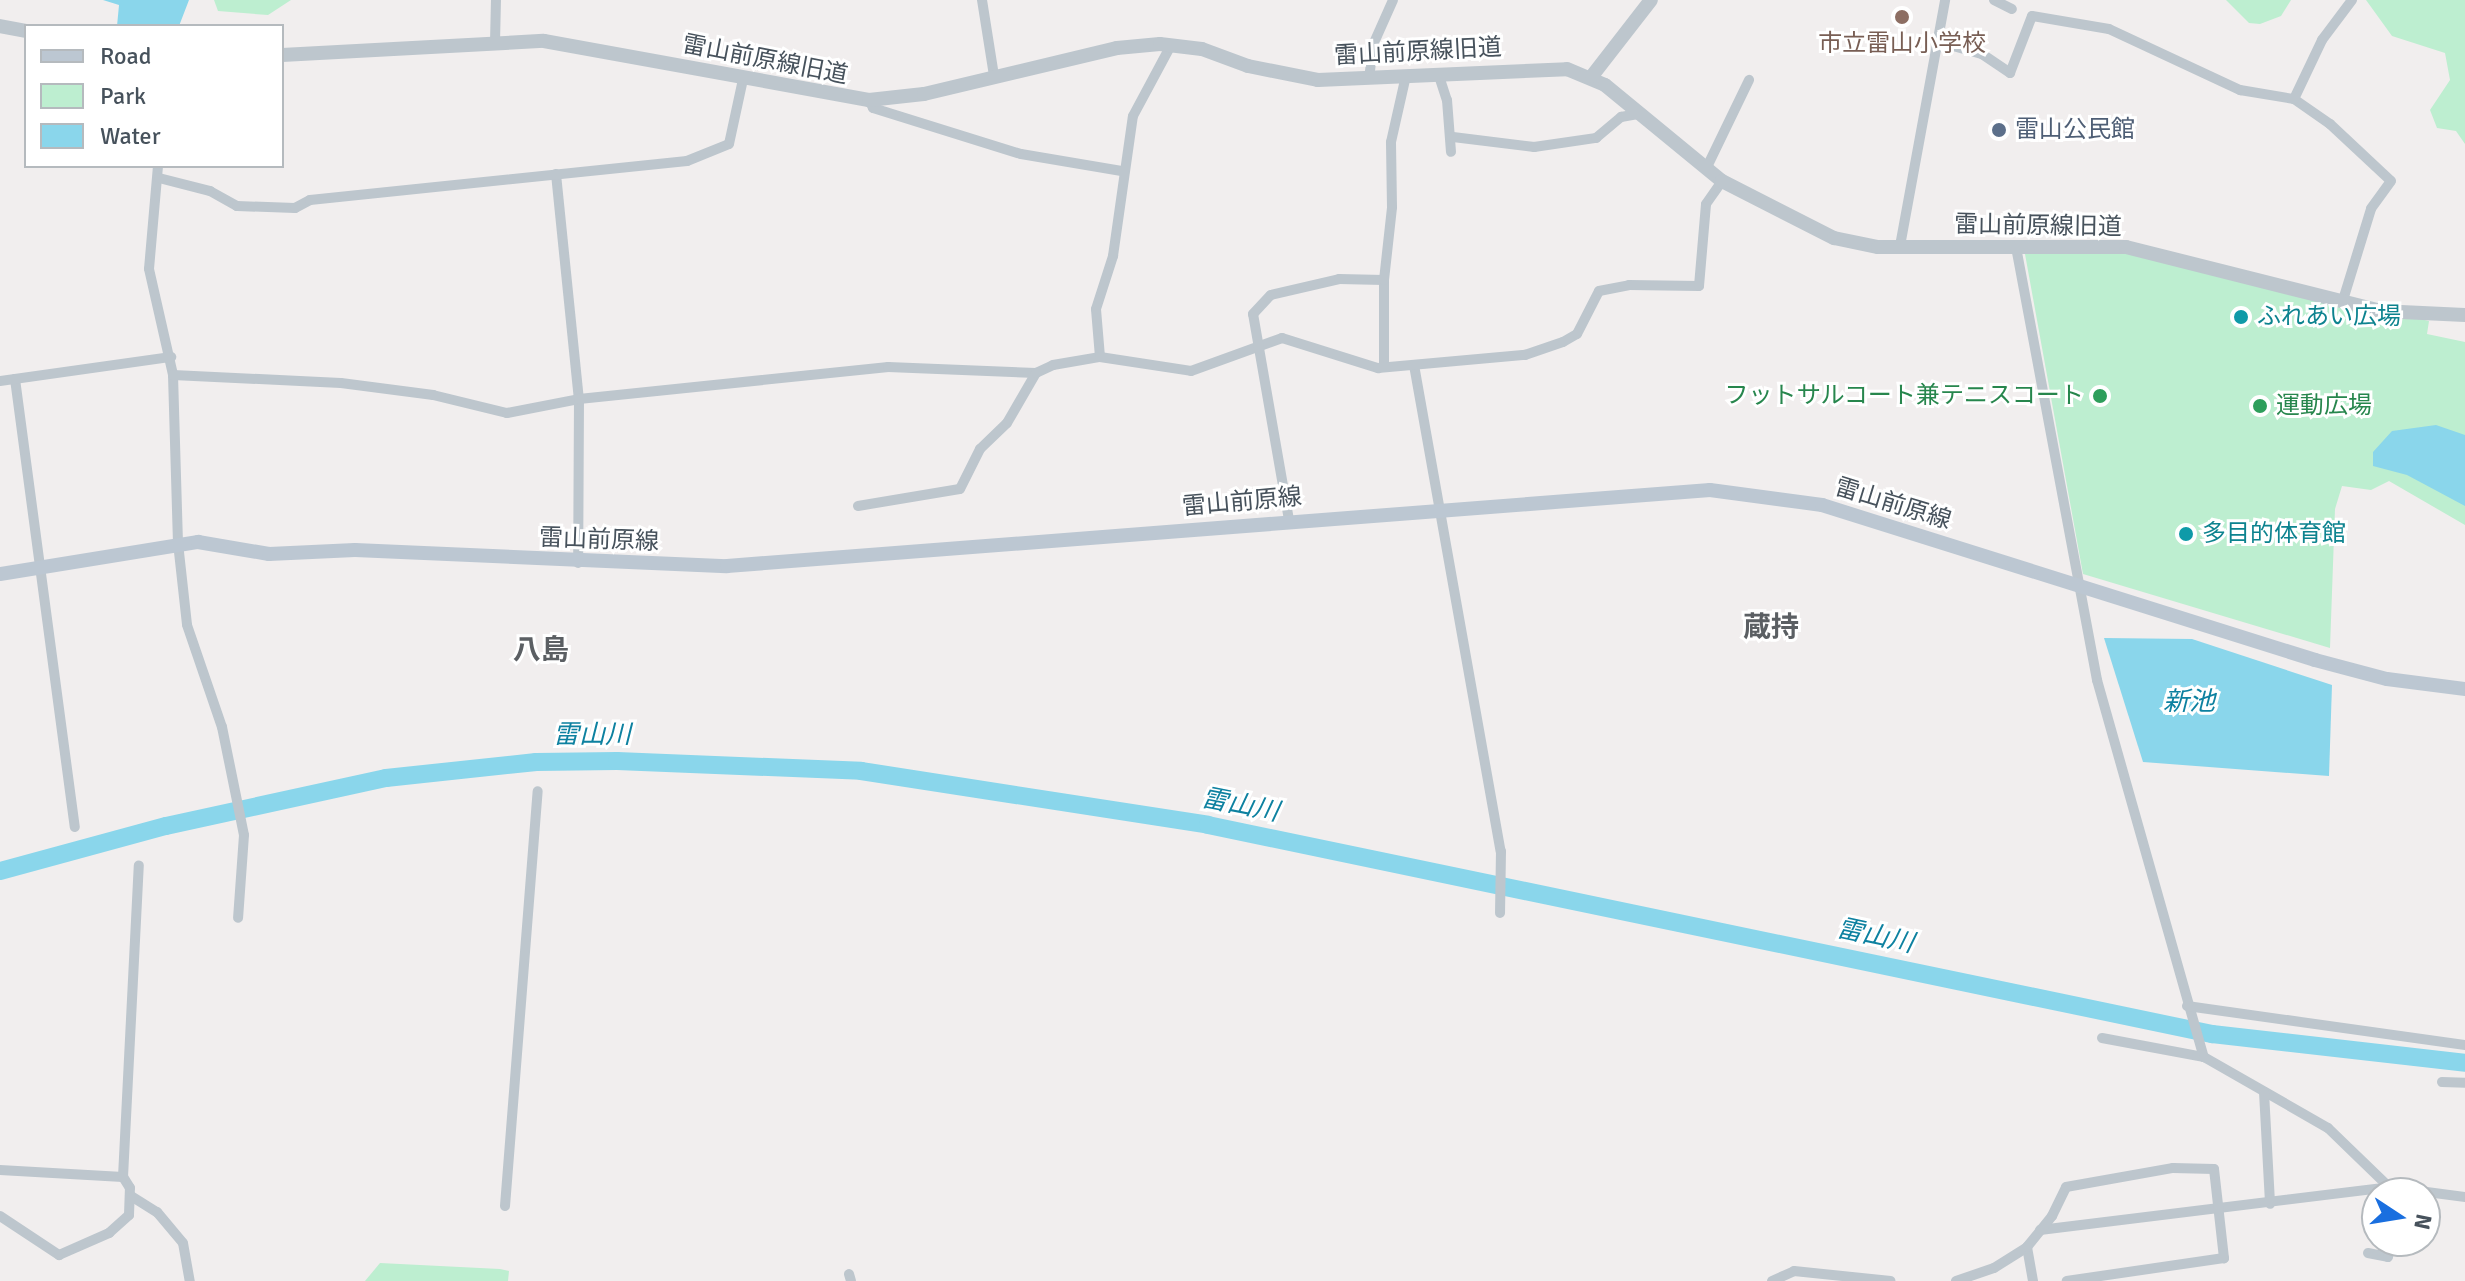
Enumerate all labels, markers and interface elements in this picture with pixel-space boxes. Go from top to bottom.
marker: 市立雷山小学校 [1893,8,1911,26]
legend [24,24,284,168]
street label: 雷山前原線旧道 [680,30,850,90]
place label: 市立雷山小学校 [1818,30,1986,58]
street label: 雷山前原線旧道 [1333,33,1503,71]
text: Road [100,41,151,71]
text: Park [100,81,146,111]
place label: 雷山公民館 [2015,116,2135,144]
text: Water [100,121,160,151]
marker: 雷山公民館 [1990,121,2008,139]
street label: 雷山前原線旧道 [1954,210,2122,242]
place label: ふれあい広場 [2257,303,2401,331]
marker: ふれあい広場 [2232,308,2250,326]
place label: フットサルコート兼テニスコート [1724,382,2084,410]
marker: フットサルコート兼テニスコート [2091,387,2109,405]
place label: 運動広場 [2276,392,2372,420]
marker: 運動広場 [2251,397,2269,415]
street label: 雷山前原線 [1831,473,1955,535]
street label: 雷山前原線 [1181,482,1303,522]
place label: 多目的体育館 [2202,520,2346,548]
street label: 雷山前原線 [539,524,659,556]
marker: 多目的体育館 [2177,525,2195,543]
district label: 蔵持 [1743,610,1799,644]
district label: 八島 [513,633,569,667]
water label: 新池 [2163,687,2215,719]
water label: 雷山川 [553,720,631,752]
water label: 雷山川 [1199,783,1281,829]
water label: 雷山川 [1834,914,1916,960]
north arrow [2361,1177,2441,1257]
text: N [2408,1211,2438,1232]

